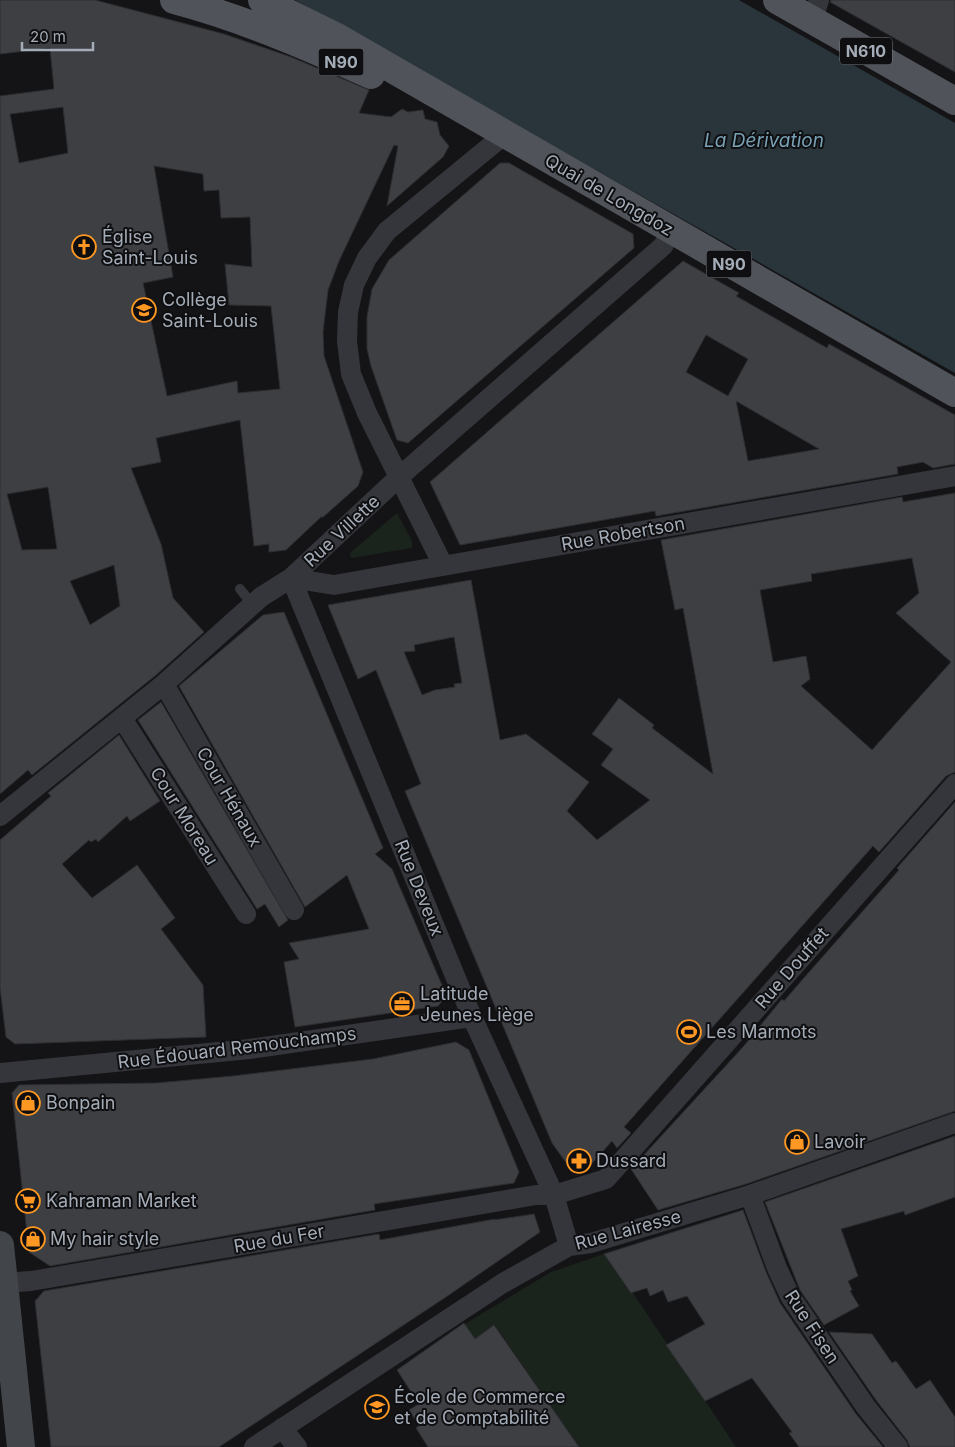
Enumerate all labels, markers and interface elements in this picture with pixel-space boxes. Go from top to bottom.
scale bar [22,20,94,52]
text: 20 m [30,27,66,46]
road number: N610 [840,37,892,64]
road number: N90 [318,48,364,76]
water label: La Dérivation [704,129,824,152]
street label: Quai de Longdoz [541,149,677,240]
place label: Église Saint-Louis [102,225,198,268]
church icon: Église Saint-Louis [71,234,97,260]
road number: N90 [706,250,752,278]
place label: Collège Saint-Louis [162,289,258,331]
school or university icon: Collège Saint-Louis [131,297,157,323]
street label: Rue Villette [300,490,384,571]
street label: Rue Robertson [559,512,686,555]
street label: Cour Hénaux [192,743,266,850]
street label: Cour Moreau [146,763,223,869]
street label: Rue Deveux [391,837,448,939]
street label: Rue Douffet [751,923,833,1013]
place label: Latitude Jeunes Liège [420,983,534,1025]
office icon: Latitude Jeunes Liège [389,991,415,1017]
sports icon: Les Marmots [676,1019,702,1045]
street label: Rue Édouard Remouchamps [116,1021,357,1073]
place label: Les Marmots [706,1021,816,1042]
shop icon: Bonpain [15,1090,41,1116]
place label: Bonpain [46,1092,116,1113]
shop icon: Lavoir [784,1129,810,1155]
place label: Lavoir [814,1131,866,1152]
pharmacy icon: Dussard [566,1148,592,1174]
place label: Dussard [596,1150,666,1171]
supermarket icon: Kahraman Market [15,1188,41,1214]
place label: Kahraman Market [46,1190,197,1211]
street label: Rue Lairesse [573,1205,683,1254]
street label: Rue du Fer [232,1220,326,1257]
shop icon: My hair style [20,1226,46,1252]
place label: My hair style [50,1228,159,1249]
street label: Rue Fisen [781,1286,844,1367]
place label: École de Commerce et de Comptabilité [394,1385,566,1428]
school or university icon: École de Commerce et de Comptabilité [364,1394,390,1420]

